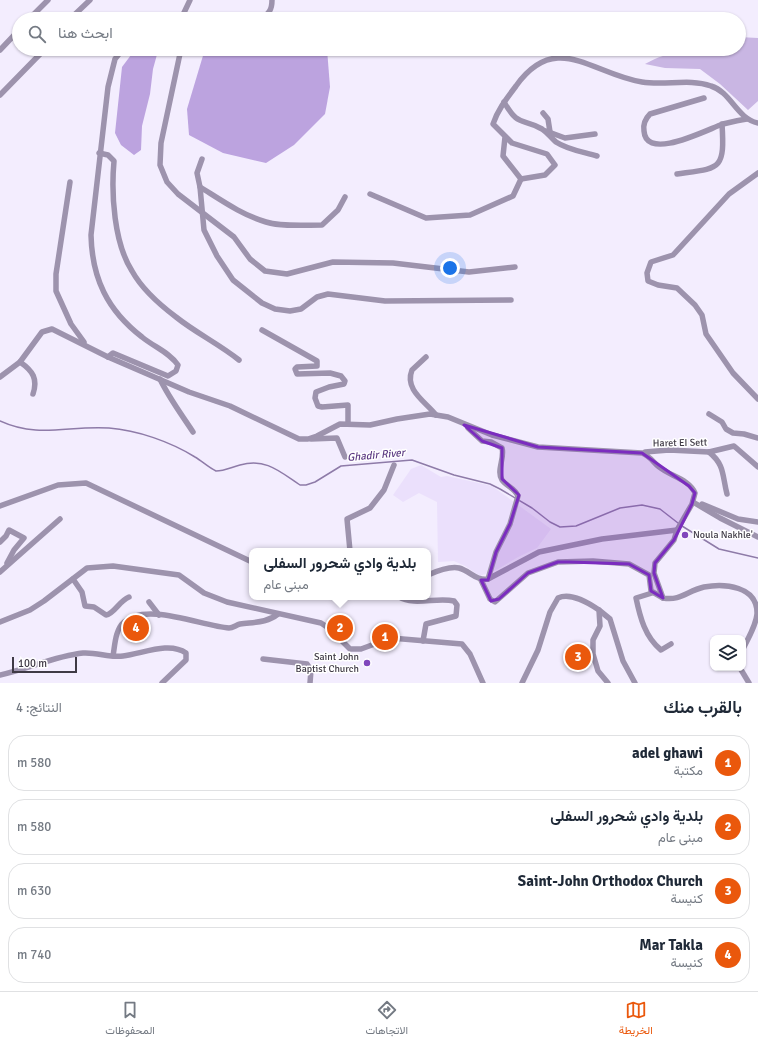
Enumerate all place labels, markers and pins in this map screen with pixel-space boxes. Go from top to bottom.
place label: Noula Nakhle' [693,529,753,541]
marker: Noula Nakhle' [680,530,690,540]
pin: 4 [123,613,149,643]
pin: 2 [327,613,353,643]
pin: 1 [372,622,398,652]
pin: 3 [565,642,591,672]
place label: Saint John Baptist Church [296,651,359,675]
marker: Saint John Baptist Church [362,658,372,668]

